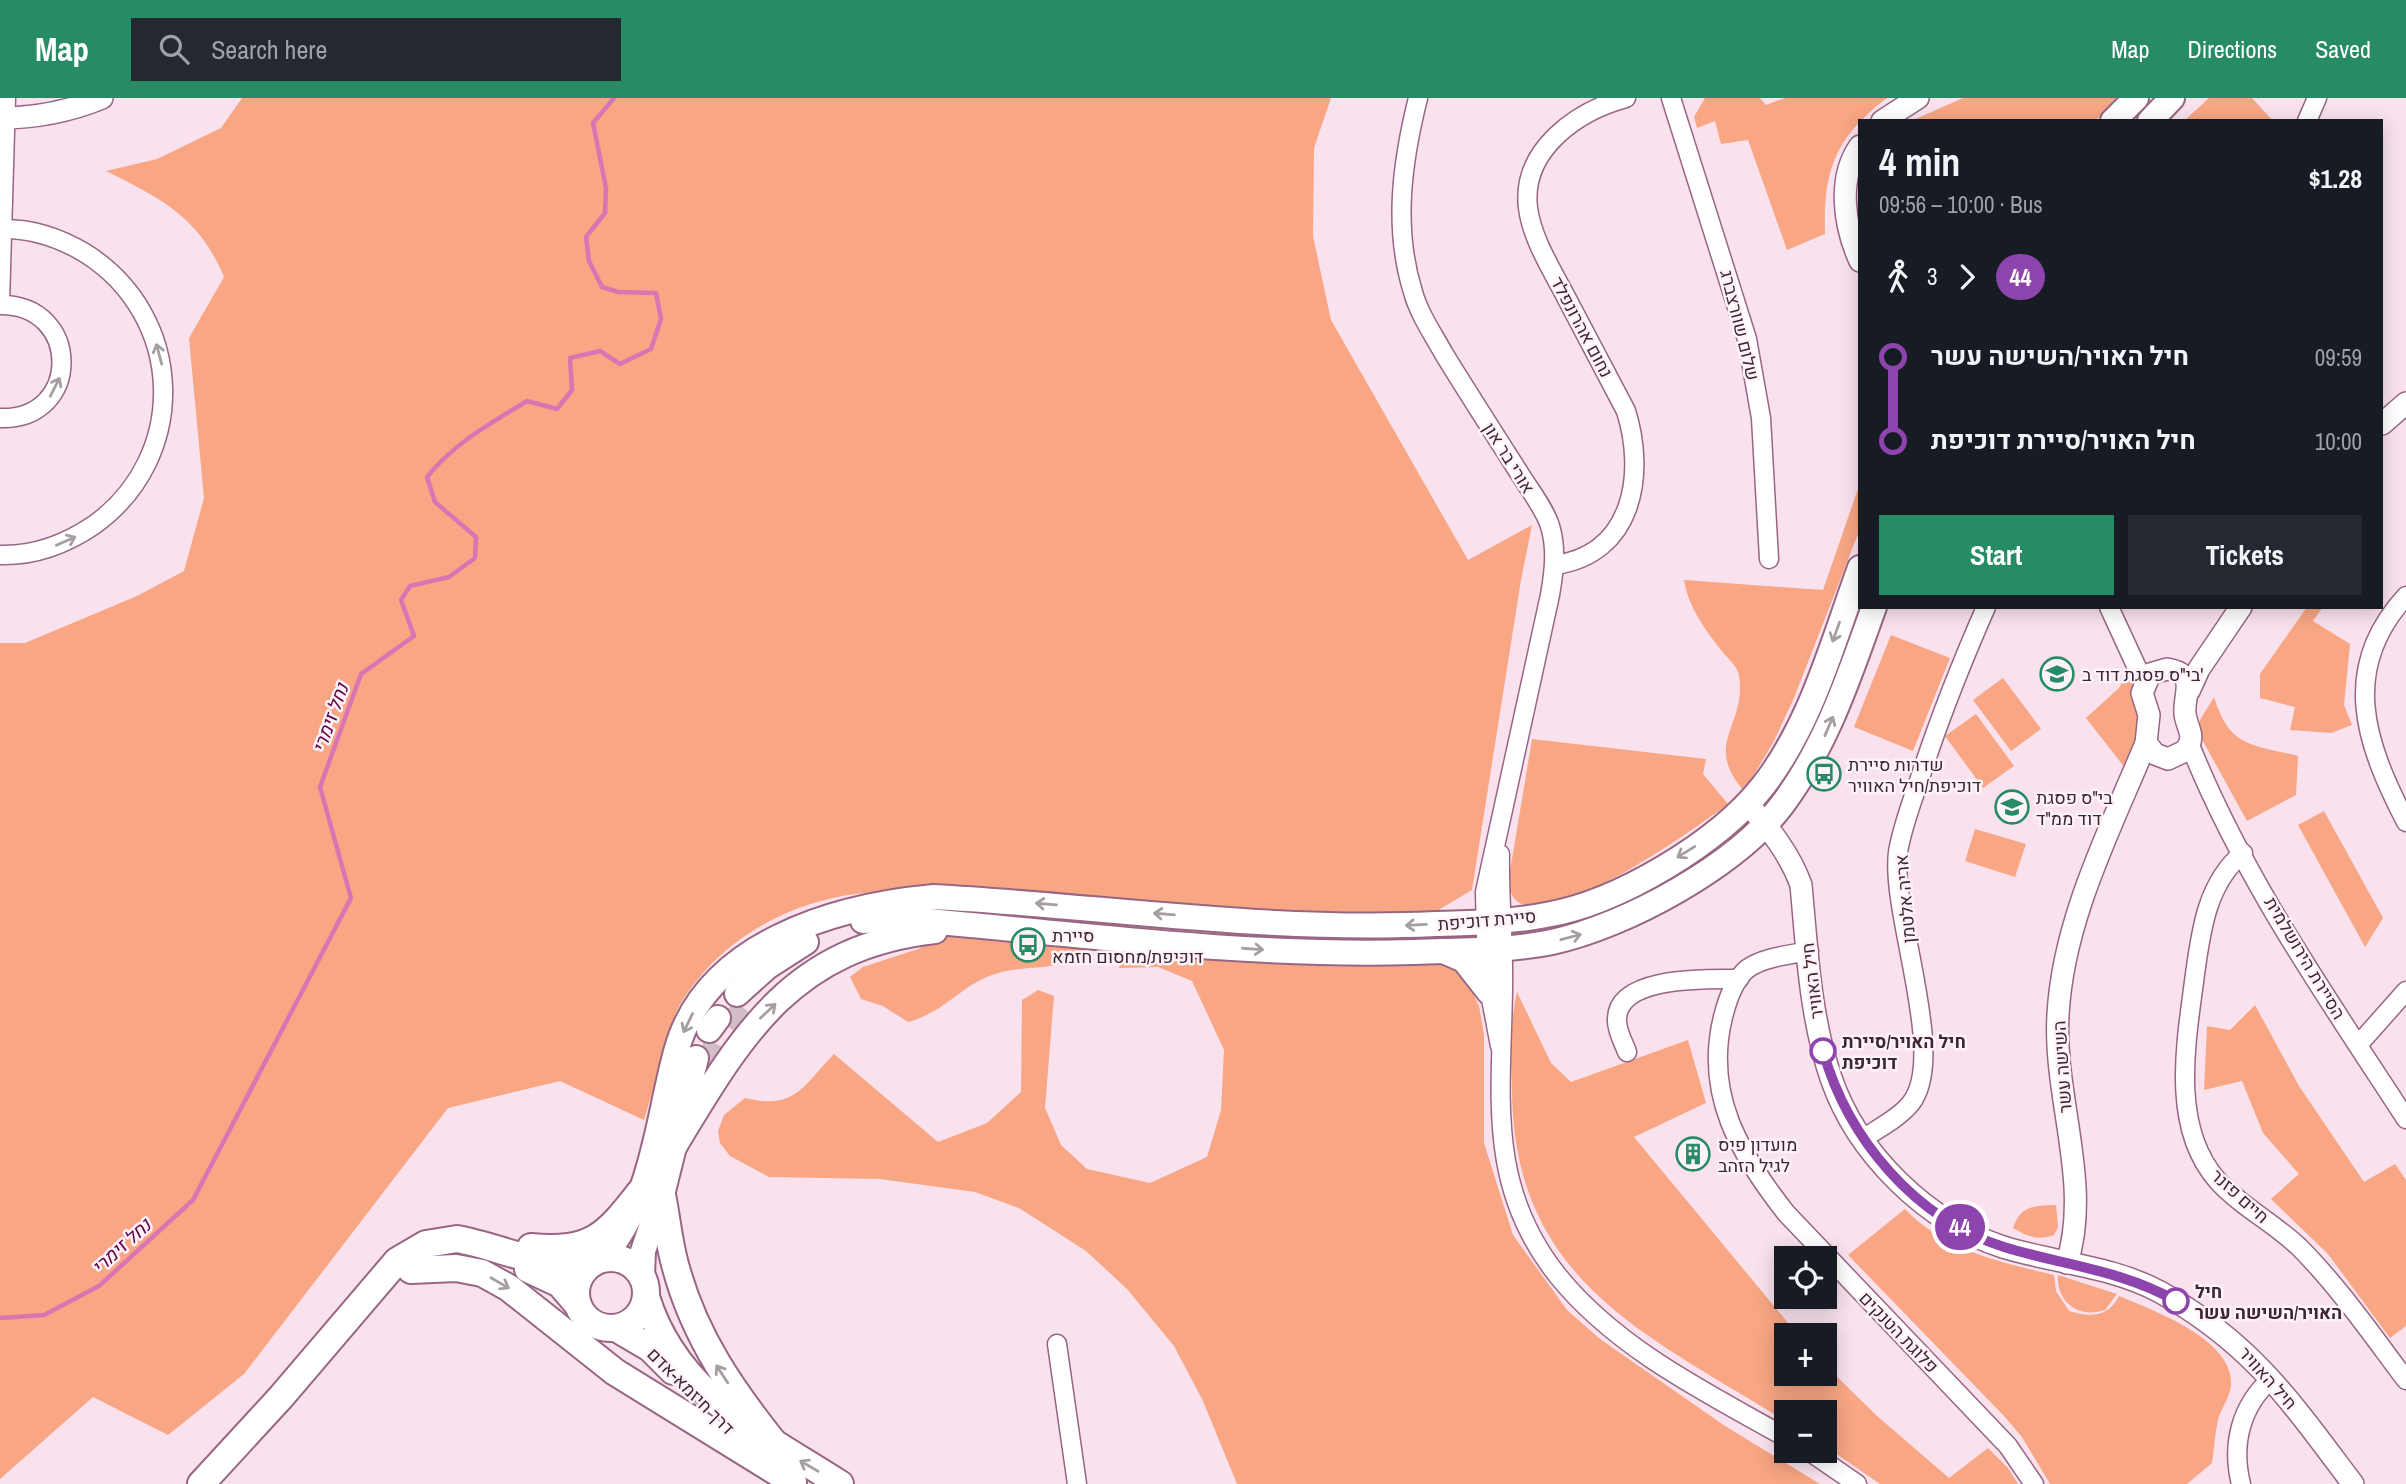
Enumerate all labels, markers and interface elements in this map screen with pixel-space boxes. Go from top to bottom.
search box [131,18,621,81]
text: Map [35,27,89,71]
icon: search [155,30,193,68]
text: Search here [211,32,327,67]
text: Map [2111,33,2149,65]
text: Directions [2187,33,2277,65]
text: Saved [2315,33,2371,65]
text: 4 min [1879,137,1960,188]
text: $1.28 [2309,161,2362,196]
text: 09:56 – 10:00 · Bus [1879,189,2043,220]
icon: walk [1879,258,1917,296]
icon: forward [1948,258,1986,296]
text: 3 [1927,261,1938,292]
text: 44 [2010,261,2031,293]
street label: שלום שוורצברג [1714,267,1766,383]
street label: נחום אהרונפלד [1545,272,1619,382]
text: חיל האויר/השישה עשר [1931,338,2189,373]
text: 09:59 [2315,342,2362,373]
one-way arrow [152,343,165,366]
one-way arrow [49,377,63,397]
street label: אורי בר און [1477,418,1541,498]
text: חיל האויר/סיירת דוכיפת [1931,422,2196,457]
text: 10:00 [2315,426,2362,457]
button: Start [1879,515,2114,595]
button: Tickets [2128,515,2362,595]
one-way arrow [55,534,76,547]
one-way arrow [1829,620,1842,642]
school or university icon: בי"ס פסגת דוד ב' [2038,655,2076,693]
place label: בי"ס פסגת דוד ב' [2082,662,2203,687]
water label: נחל זימרי [305,679,355,756]
one-way arrow [1823,716,1836,738]
place label: שדרות סיירת דוכיפת/חיל האוויר [1848,752,1981,798]
bus stop icon: שדרות סיירת דוכיפת/חיל האוויר [1805,755,1843,793]
place label: בי"ס פסגת דוד ממ"ד [2036,785,2113,831]
school or university icon: בי"ס פסגת דוד ממ"ד [1993,788,2031,826]
one-way arrow [1676,846,1696,860]
street label: אריה אלטמן [1889,854,1921,944]
street label: הסיירת הירושלמית [2259,892,2351,1024]
one-way arrow [1035,897,1058,910]
street label: סיירת דוכיפת [1437,903,1537,937]
one-way arrow [1153,907,1176,920]
one-way arrow [1404,919,1427,932]
place label: סיירת דוכיפת/מחסום חזמא [1052,923,1203,969]
bus stop icon: סיירת דוכיפת/מחסום חזמא [1009,926,1047,964]
one-way arrow [1559,929,1581,942]
street label: חיל האוויר [1795,941,1829,1021]
one-way arrow [1241,942,1264,955]
one-way arrow [759,1002,776,1019]
one-way arrow [680,1012,694,1033]
street label: השישה עשר [2046,1020,2078,1114]
place label: חיל האויר/סיירת דוכיפת [1842,1029,1966,1075]
marker: חיל האויר/סיירת דוכיפת [1810,1038,1836,1064]
place label: מועדון פיס לגיל הזהב [1718,1132,1797,1178]
building icon: מועדון פיס לגיל הזהב [1674,1135,1712,1173]
street label: חיים פזנר [2205,1163,2275,1229]
line badge: 44 [1928,1204,1992,1250]
water label: נחל זימרי [86,1211,157,1280]
text: 44 [1949,1211,1971,1243]
map controls [1774,1246,1837,1463]
button: locate [1774,1246,1837,1309]
one-way arrow [489,1277,510,1290]
place label: חיל האויר/השישה עשר [2195,1279,2342,1325]
street label: פלוגת הטנקים [1854,1286,1944,1378]
marker: חיל האויר/השישה עשר [2163,1288,2189,1314]
button: + [1774,1323,1837,1386]
street label: חיל האוויר [2233,1341,2303,1415]
street label: דרך חיזמא-אדם [642,1342,740,1440]
one-way arrow [715,1365,729,1385]
button: − [1774,1400,1837,1463]
one-way arrow [800,1459,820,1473]

